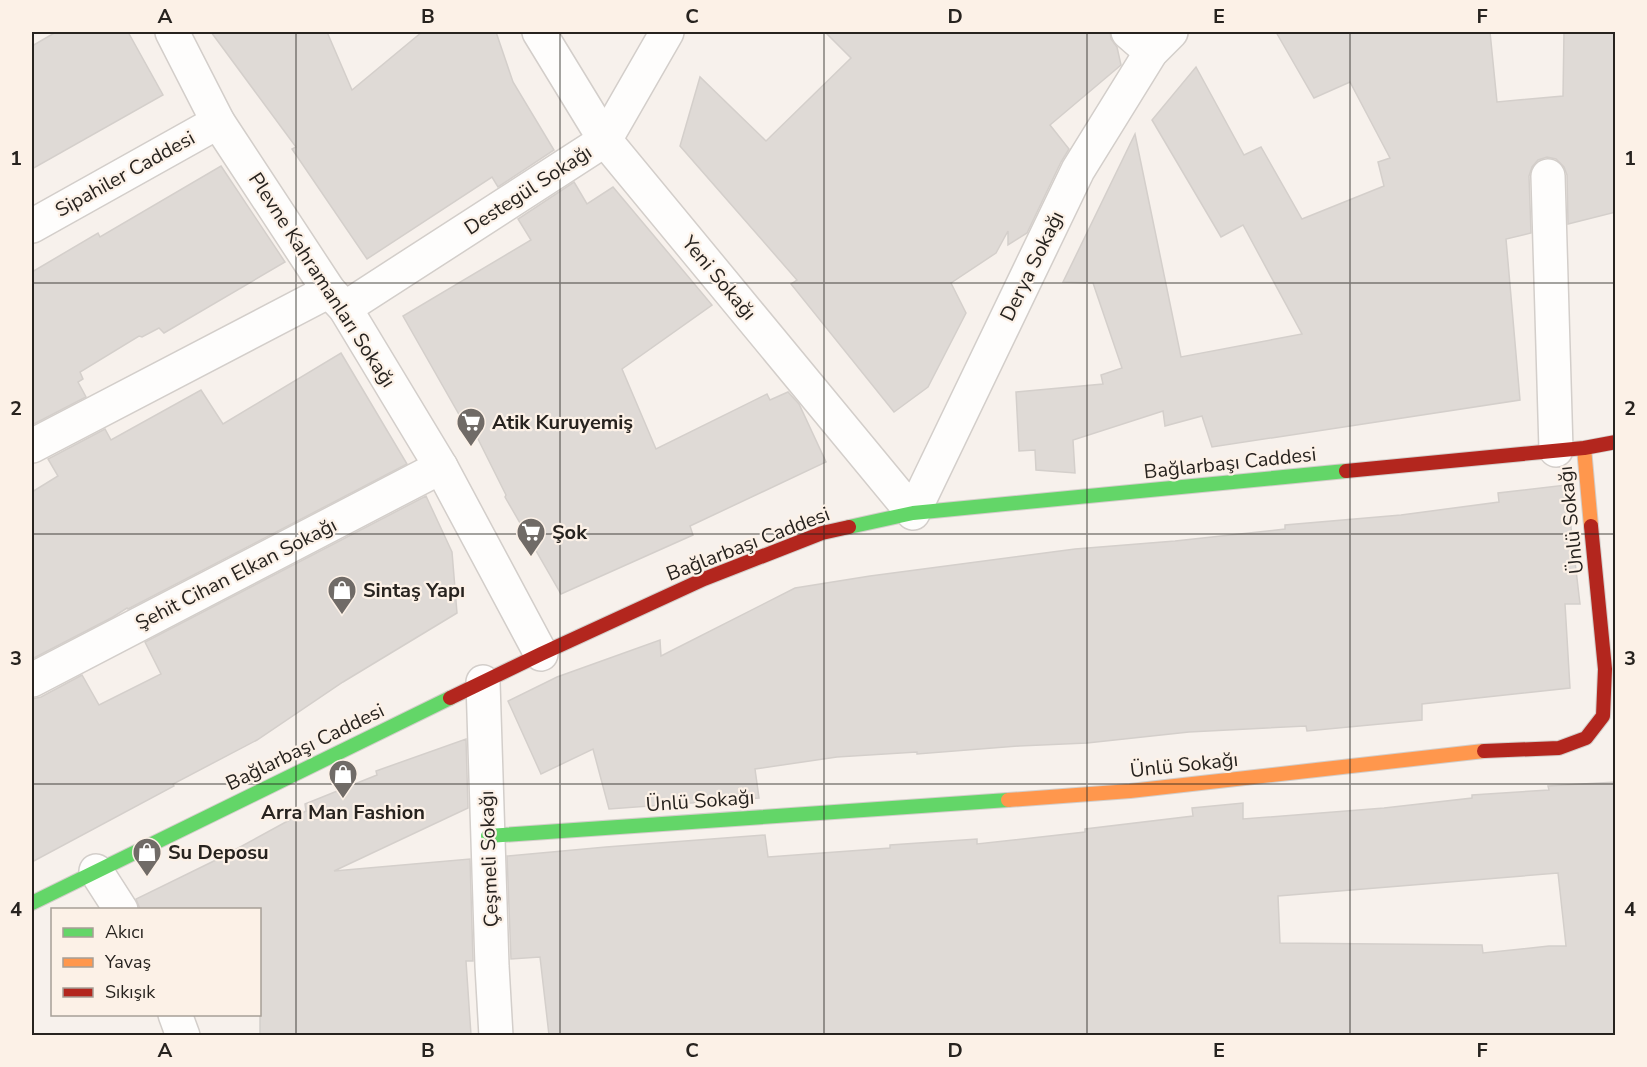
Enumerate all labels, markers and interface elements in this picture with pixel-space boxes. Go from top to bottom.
text: A [158,3,173,30]
text: B [421,3,435,30]
text: C [685,3,699,30]
text: D [947,3,963,30]
text: E [1213,3,1225,30]
text: F [1476,3,1488,30]
street label: Sipahiler Caddesi [50,124,200,224]
street label: Destegül Sokağı [459,139,597,241]
text: 1 [10,145,22,172]
text: 1 [1624,145,1636,172]
street label: Plevne Kahramanları Sokağı [242,167,402,393]
street label: Derya Sokağı [994,206,1070,326]
street label: Yeni Sokağı [675,229,762,326]
text: 2 [10,395,22,422]
text: 2 [1624,395,1636,422]
supermarket icon: Atik Kuruyemiş [455,406,487,448]
place label: Atik Kuruyemiş [492,409,633,436]
street label: Bağlarbaşı Caddesi [1142,441,1318,485]
street label: Ünlü Sokağı [1552,465,1590,575]
street label: Bağlarbaşı Caddesi [662,500,834,588]
street label: Şehit Cihan Elkan Sokağı [131,511,341,637]
supermarket icon: Şok [515,516,547,558]
place label: Şok [552,519,588,546]
shop icon: Sintaş Yapı [326,574,358,616]
place label: Sintaş Yapı [363,577,465,604]
text: 3 [10,645,22,672]
text: 3 [1624,645,1636,672]
street label: Bağlarbaşı Caddesi [221,697,389,797]
street label: Ünlü Sokağı [1129,746,1239,784]
shop icon: Arra Man Fashion [327,758,359,800]
street label: Ünlü Sokağı [645,784,755,818]
street label: Çeşmeli Sokağı [473,790,505,928]
place label: Arra Man Fashion [261,799,425,826]
shop icon: Su Deposu [131,836,163,878]
place label: Su Deposu [168,839,269,866]
text: 4 [10,896,22,923]
text: 4 [1624,896,1636,923]
legend [51,908,261,1016]
text: Akıcı [105,920,144,944]
text: Yavaş [104,950,151,974]
text: Sıkışık [105,980,156,1004]
text: A [158,1037,173,1064]
text: B [421,1037,435,1064]
text: C [685,1037,699,1064]
text: D [947,1037,963,1064]
text: E [1213,1037,1225,1064]
text: F [1476,1037,1488,1064]

